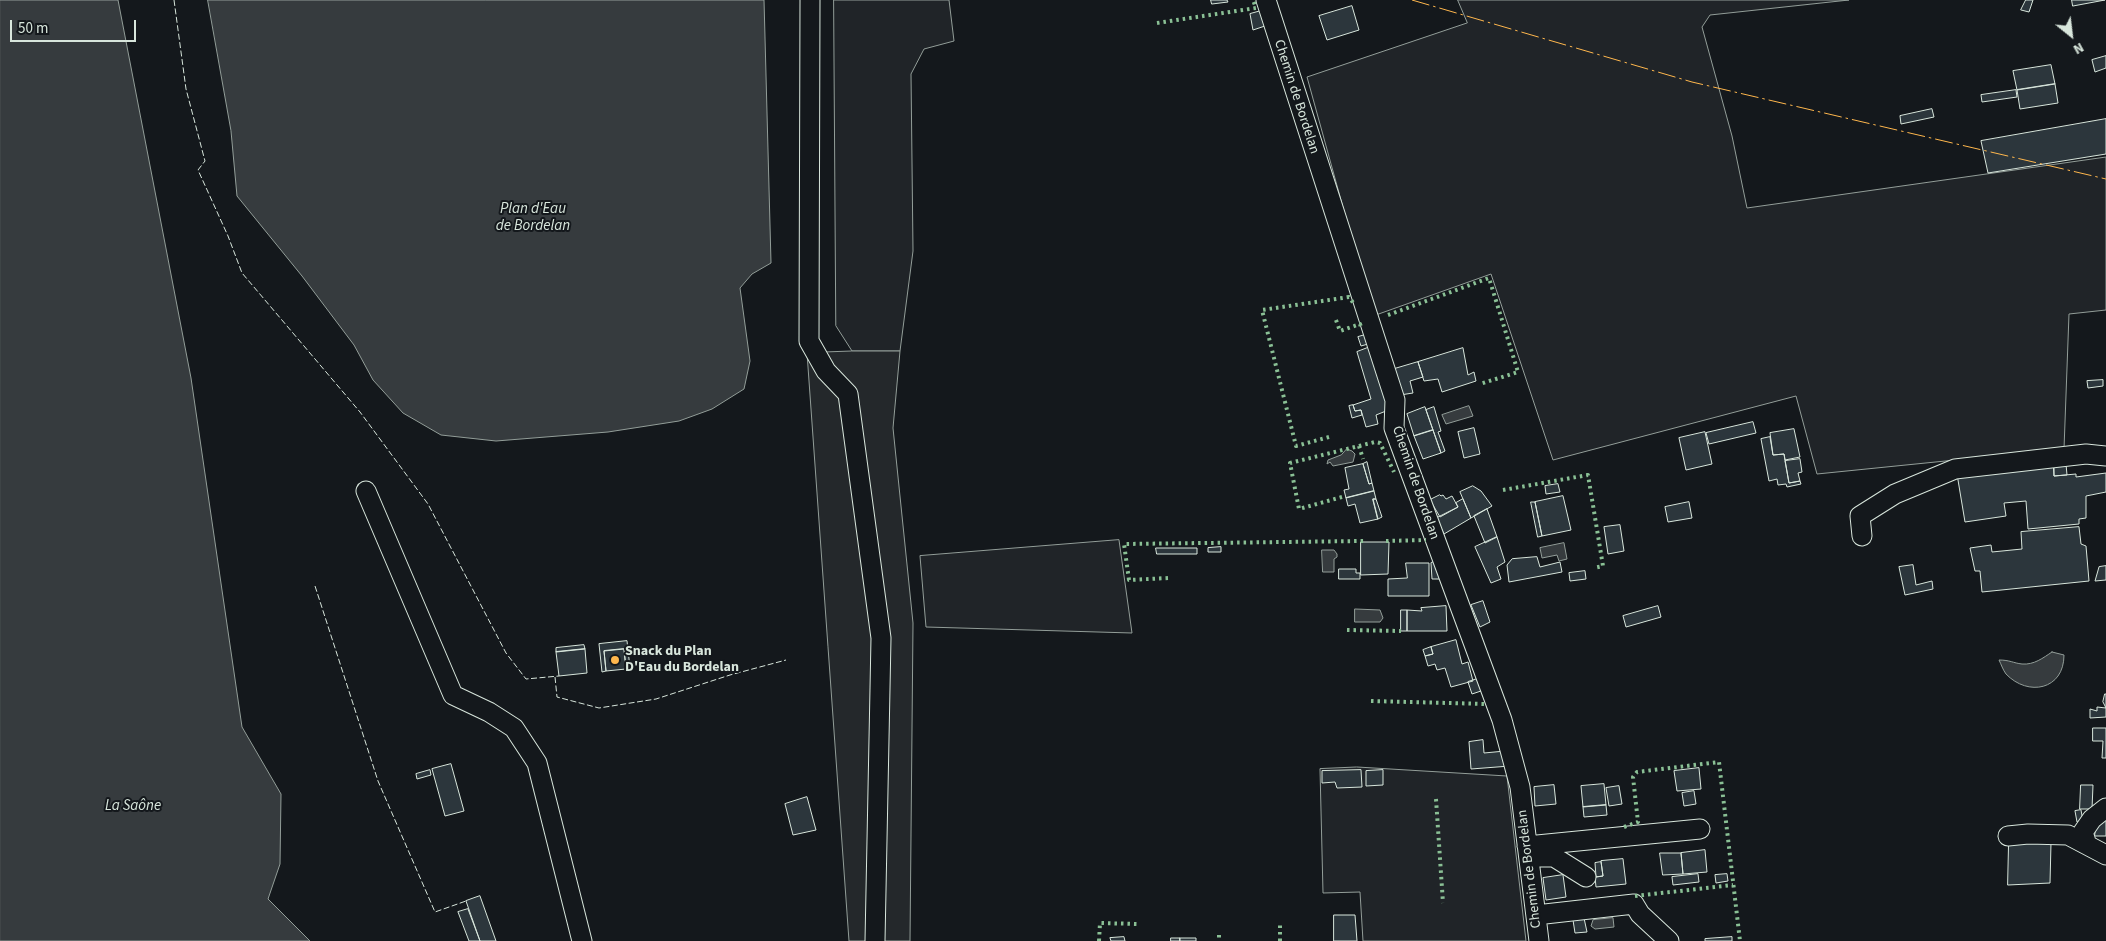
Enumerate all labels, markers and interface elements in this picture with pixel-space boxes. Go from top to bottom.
scale bar [12,10,139,42]
north arrow [2046,10,2096,60]
text: 50 m [18,18,48,39]
text: N [2069,37,2087,59]
street label: Chemin de Bordelan [1270,38,1322,156]
water label: Plan d'Eau de Bordelan [496,201,570,236]
street label: Chemin de Bordelan [1388,424,1442,542]
place label: Snack du Plan D'Eau du Bordelan [625,644,739,676]
marker: Snack du Plan D'Eau du Bordelan [609,654,621,666]
water label: La Saône [105,798,161,816]
street label: Chemin de Bordelan [1514,809,1546,929]

